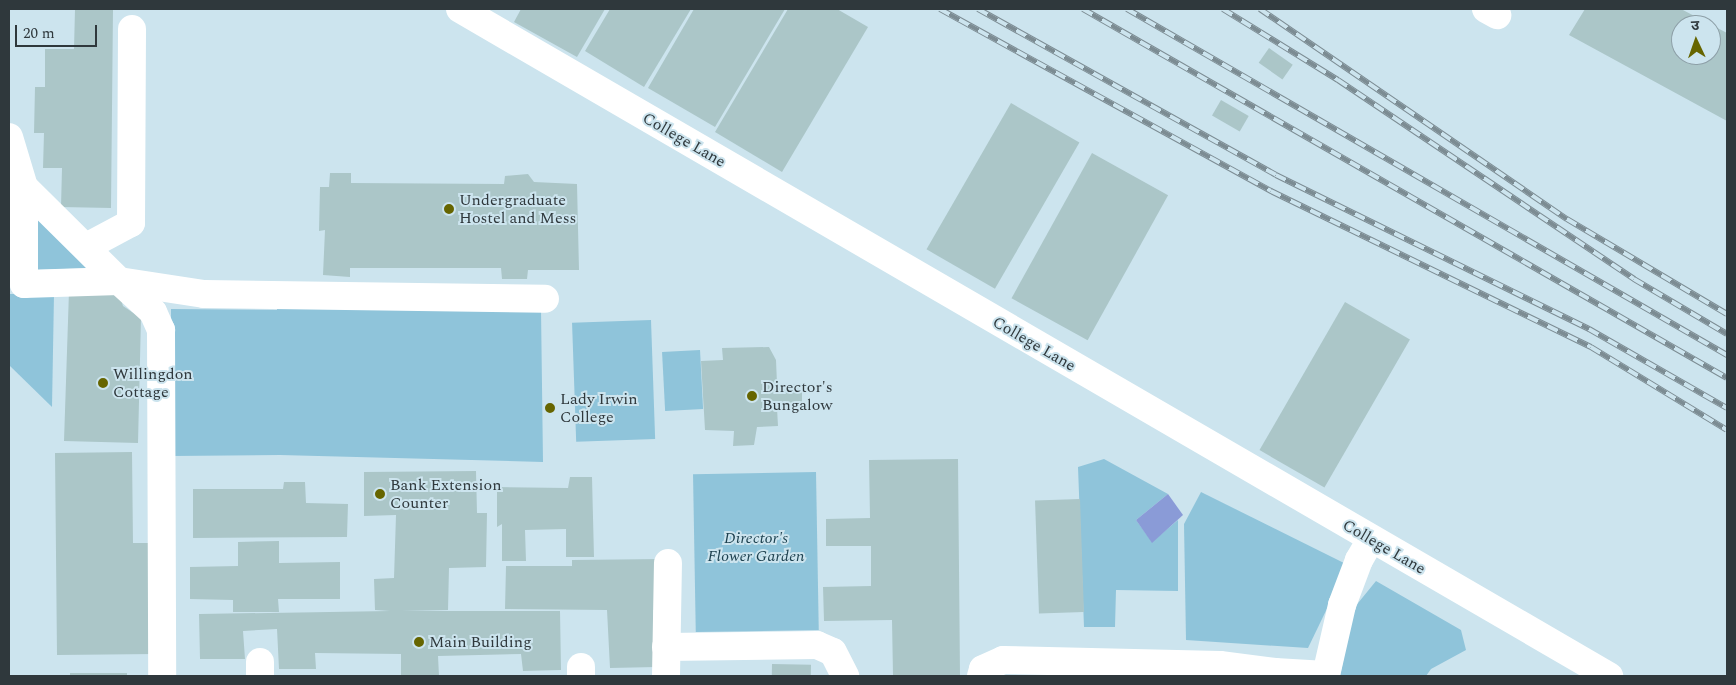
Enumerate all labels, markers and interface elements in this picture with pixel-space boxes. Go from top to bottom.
scale bar [18,15,100,47]
north arrow [1671,15,1721,65]
text: उ [1691,15,1700,36]
text: 20 m [23,22,55,45]
street label: College Lane [639,109,729,171]
place label: Undergraduate Hostel and Mess [459,190,576,228]
marker: Undergraduate Hostel and Mess [443,203,455,215]
street label: College Lane [989,313,1079,375]
place label: Willingdon Cottage [113,364,193,402]
marker: Willingdon Cottage [97,377,109,389]
place label: Director's Bungalow [762,377,833,415]
place label: Lady Irwin College [560,389,638,427]
marker: Director's Bungalow [746,390,758,402]
marker: Lady Irwin College [544,402,556,414]
place label: Bank Extension Counter [390,475,502,513]
marker: Bank Extension Counter [374,488,386,500]
street label: College Lane [1339,516,1429,578]
park label: Director's Flower Garden [708,528,804,566]
place label: Main Building [429,632,532,652]
marker: Main Building [413,636,425,648]

